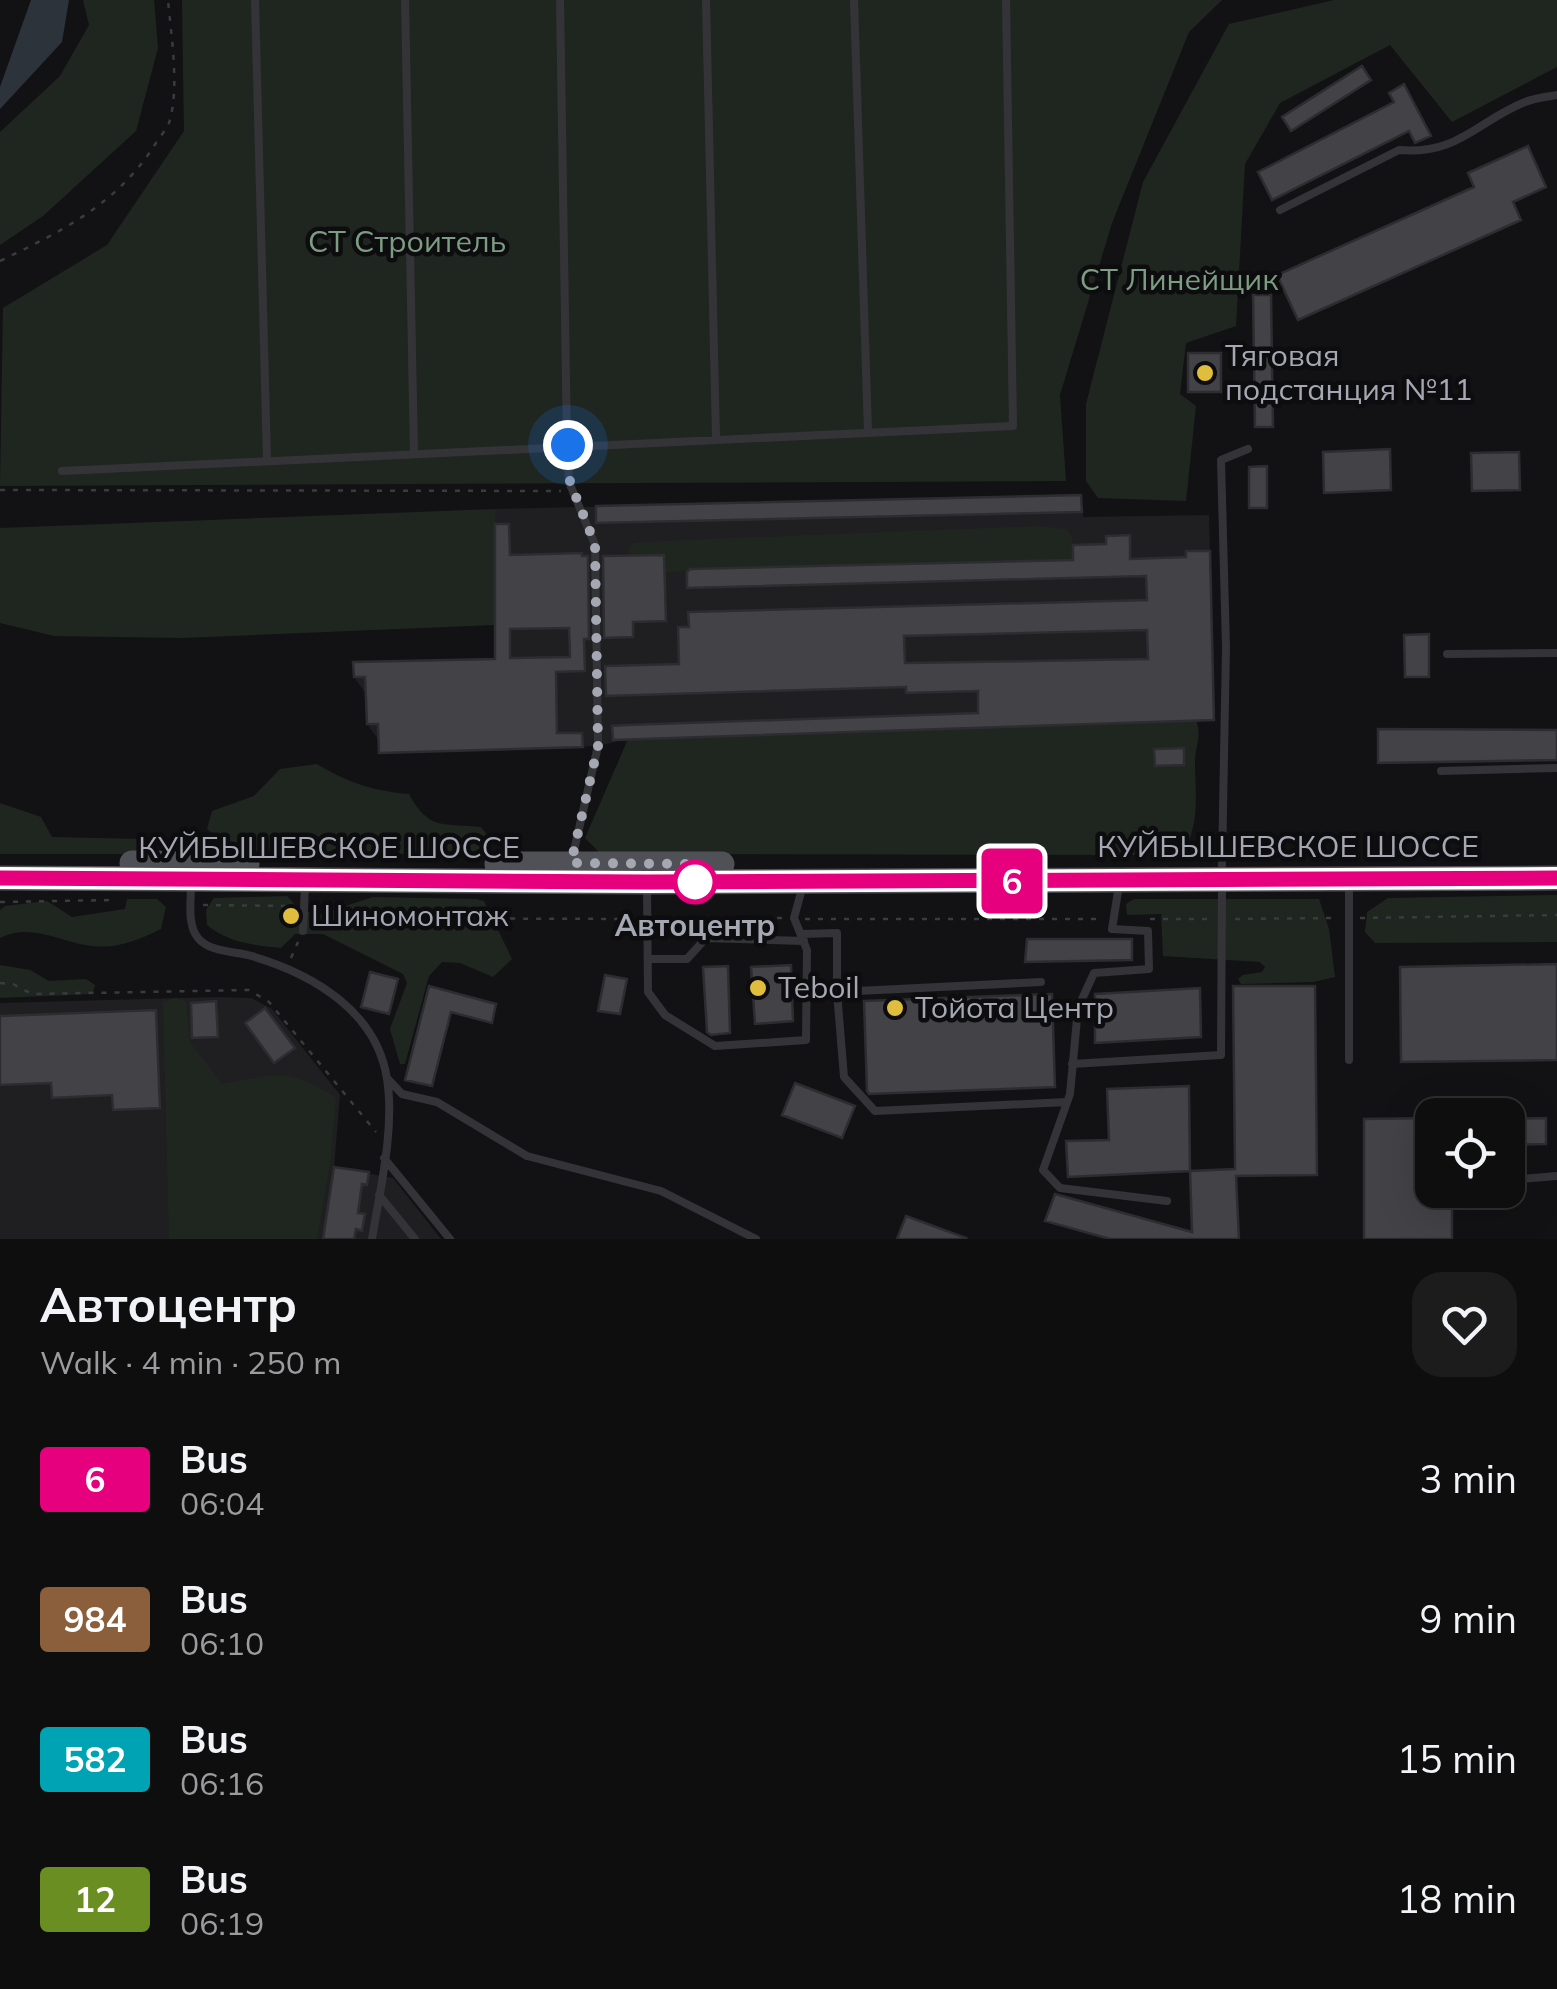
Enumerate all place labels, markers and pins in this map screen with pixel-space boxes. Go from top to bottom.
place label: Тяговая подстанция №11 [1225,336,1473,408]
marker: Тяговая подстанция №11 [1194,362,1216,384]
marker: Автоцентр [674,861,716,903]
place label: Шиномонтаж [311,896,509,934]
marker: Шиномонтаж [280,905,302,927]
place label: Автоцентр [615,906,775,944]
place label: Teboil [778,968,860,1006]
marker: Teboil [747,977,769,999]
place label: Тойота Центр [915,988,1114,1026]
marker: Тойота Центр [884,997,906,1019]

